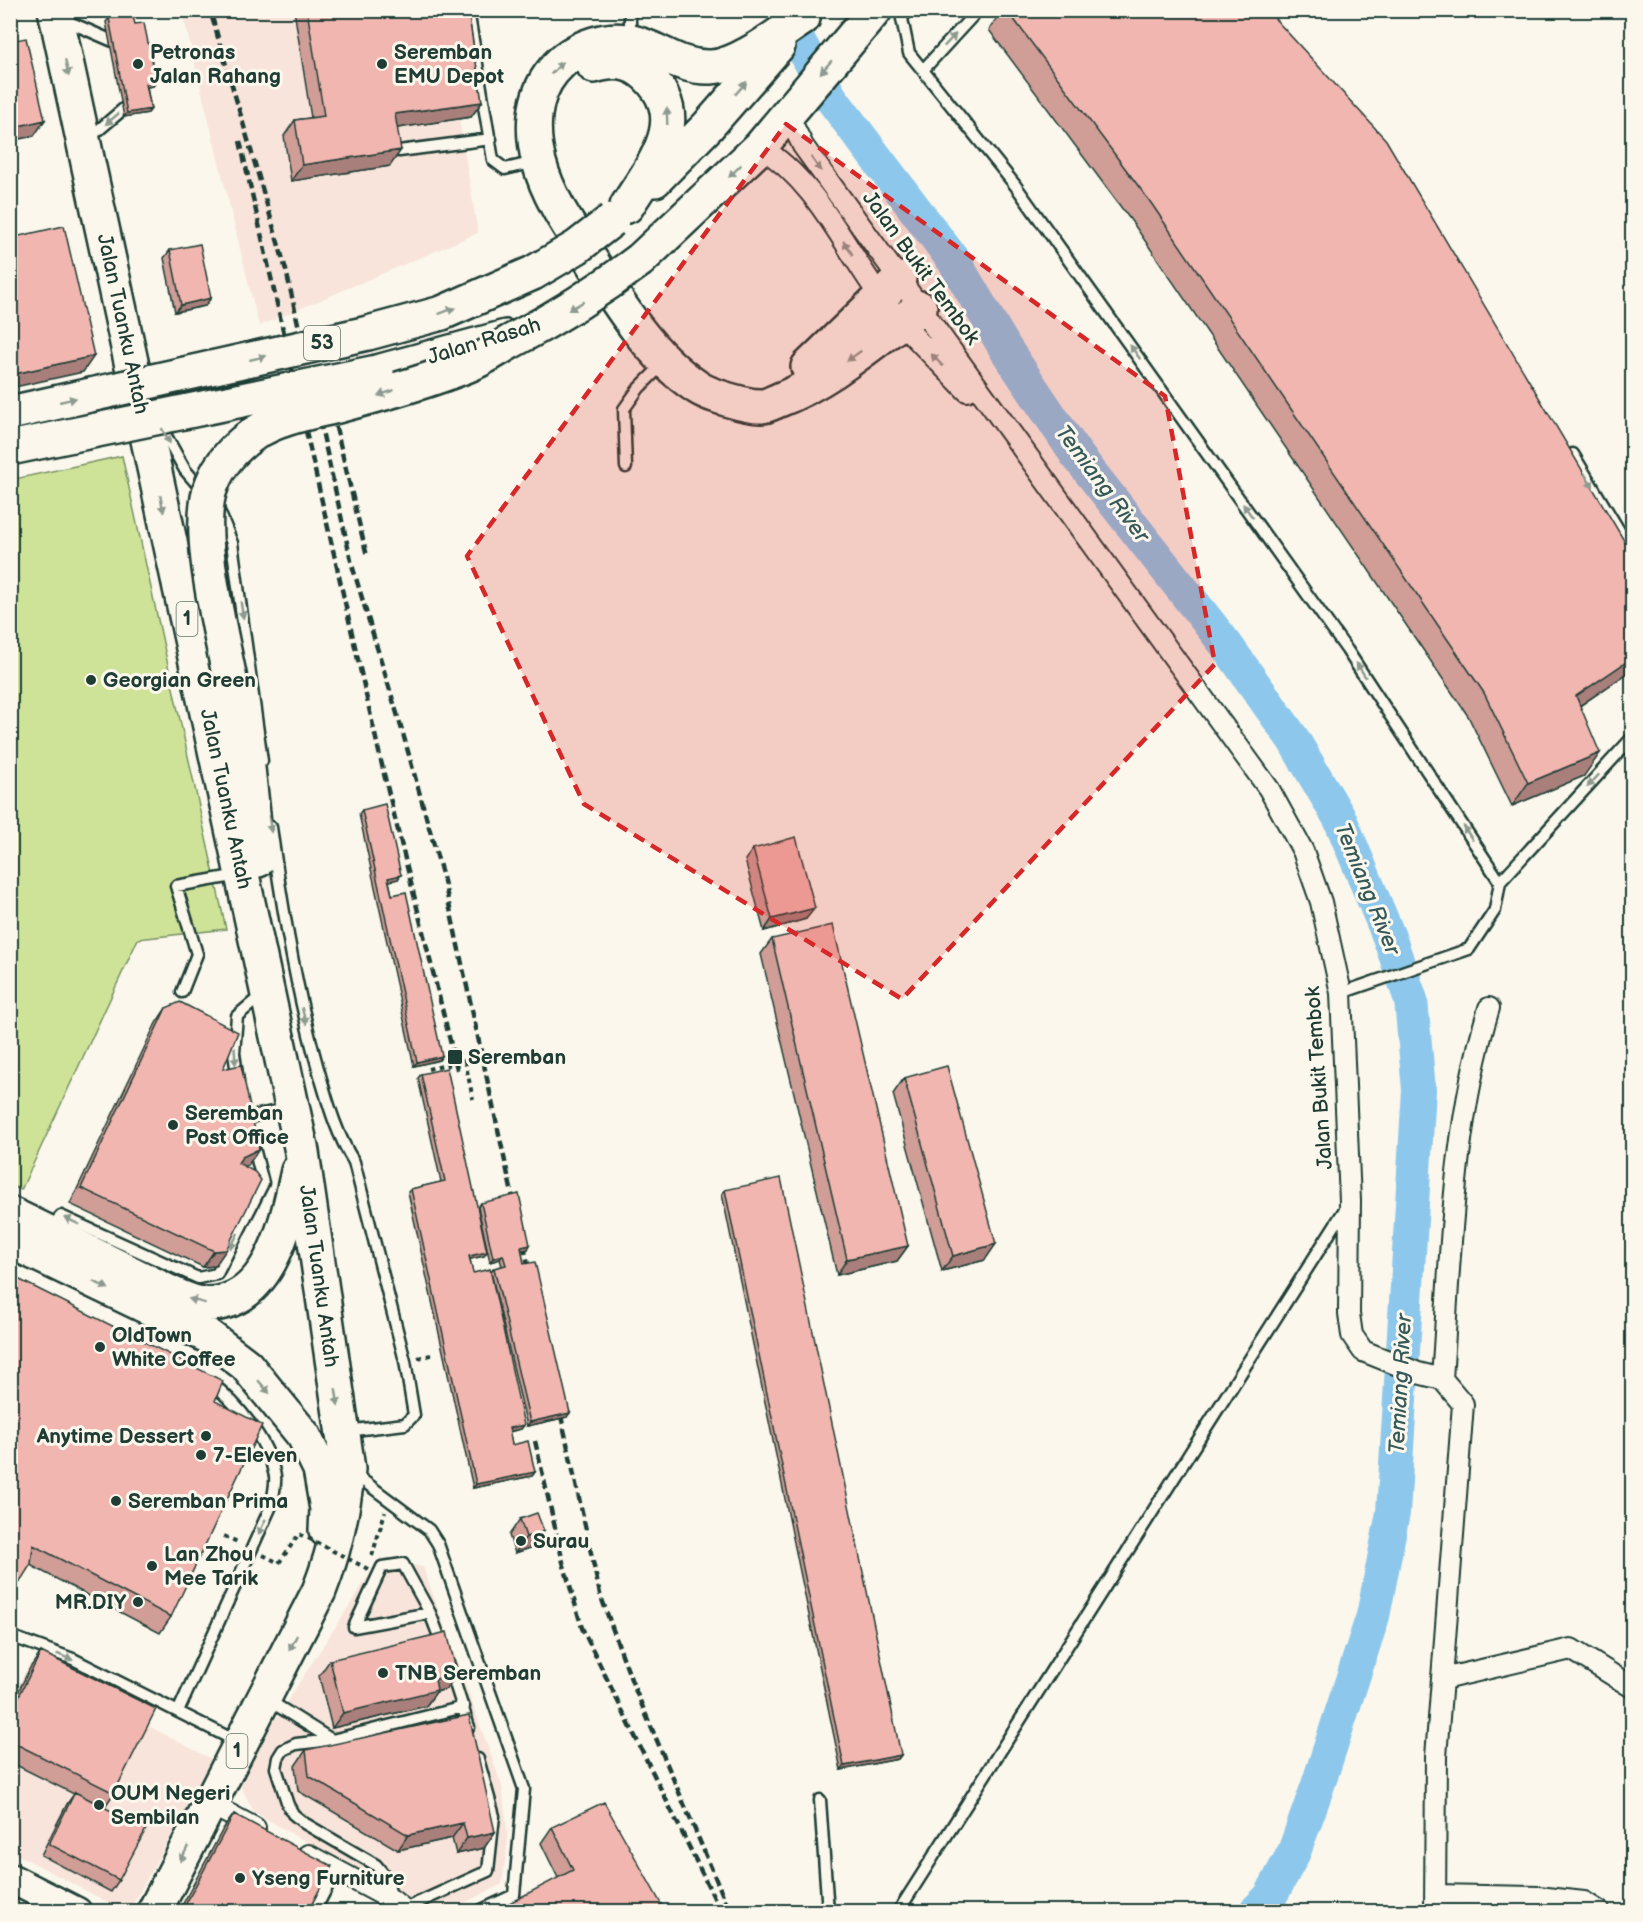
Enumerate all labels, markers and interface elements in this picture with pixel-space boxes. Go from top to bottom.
one-way arrow [943,33,957,47]
place label: Petronas Jalan Rahang [150,40,281,89]
place label: Seremban EMU Depot [394,40,504,89]
marker: Petronas Jalan Rahang [131,57,145,71]
marker: Seremban EMU Depot [375,57,389,71]
one-way arrow [63,58,73,77]
one-way arrow [819,59,832,75]
one-way arrow [549,61,563,75]
one-way arrow [734,81,747,96]
one-way arrow [662,107,672,126]
one-way arrow [105,112,120,125]
one-way arrow [810,155,822,171]
one-way arrow [729,163,743,177]
street label: Jalan Bukit Tembok [857,186,985,350]
street label: Jalan Tuanku Antah [92,232,154,416]
one-way arrow [842,241,854,257]
one-way arrow [567,301,584,311]
one-way arrow [438,306,456,315]
street label: Jalan Rasah [424,312,544,370]
road number: 53 [304,326,340,360]
one-way arrow [1129,345,1141,361]
one-way arrow [846,350,862,362]
one-way arrow [249,352,267,362]
one-way arrow [930,352,944,367]
one-way arrow [377,388,395,398]
one-way arrow [58,395,77,405]
water label: Temiang River [1049,420,1156,550]
one-way arrow [161,428,171,445]
one-way arrow [1584,473,1595,489]
one-way arrow [158,494,168,513]
one-way arrow [1242,504,1254,520]
one-way arrow [238,601,247,620]
road number: 1 [176,602,198,636]
one-way arrow [1355,662,1366,679]
place label: Georgian Green [103,668,256,693]
marker: Georgian Green [84,673,98,687]
street label: Jalan Tuanku Antah [195,707,257,891]
one-way arrow [1586,773,1600,788]
one-way arrow [266,815,275,834]
water label: Temiang River [1328,819,1407,961]
one-way arrow [1462,826,1474,842]
street label: Jalan Bukit Tembok [1300,985,1338,1170]
one-way arrow [299,1007,309,1025]
place label: Seremban [468,1045,566,1070]
one-way arrow [231,1046,240,1065]
marker: Seremban [446,1048,464,1066]
place label: Seremban Post Office [185,1101,289,1150]
marker: Seremban Post Office [166,1118,180,1132]
street label: Jalan Tuanku Antah [294,1183,344,1369]
one-way arrow [63,1216,81,1226]
one-way arrow [229,1232,239,1249]
one-way arrow [93,1280,110,1289]
one-way arrow [188,1296,206,1306]
water label: Temiang River [1384,1311,1418,1455]
place label: OldTown White Coffee [112,1323,236,1372]
marker: OldTown White Coffee [93,1340,107,1354]
one-way arrow [258,1379,271,1395]
one-way arrow [332,1388,341,1407]
place label: Anytime Dessert [36,1424,194,1449]
marker: Anytime Dessert [199,1429,213,1443]
place label: 7-Eleven [213,1443,298,1468]
marker: 7-Eleven [194,1448,208,1462]
place label: Seremban Prima [128,1489,288,1514]
marker: Seremban Prima [109,1494,123,1508]
one-way arrow [257,1518,267,1536]
place label: Surau [533,1529,589,1554]
marker: Surau [514,1534,528,1548]
place label: Lan Zhou Mee Tarik [164,1542,258,1591]
marker: Lan Zhou Mee Tarik [145,1559,159,1573]
place label: MR.DIY [55,1590,127,1615]
marker: MR.DIY [131,1595,145,1609]
one-way arrow [288,1634,298,1652]
one-way arrow [57,1652,75,1662]
place label: TNB Seremban [395,1661,541,1686]
marker: TNB Seremban [376,1666,390,1680]
road number: 1 [226,1734,248,1768]
place label: OUM Negeri Sembilan [111,1781,230,1830]
marker: OUM Negeri Sembilan [92,1798,106,1812]
one-way arrow [179,1845,189,1862]
place label: Yseng Furniture [252,1866,405,1891]
marker: Yseng Furniture [233,1871,247,1885]

